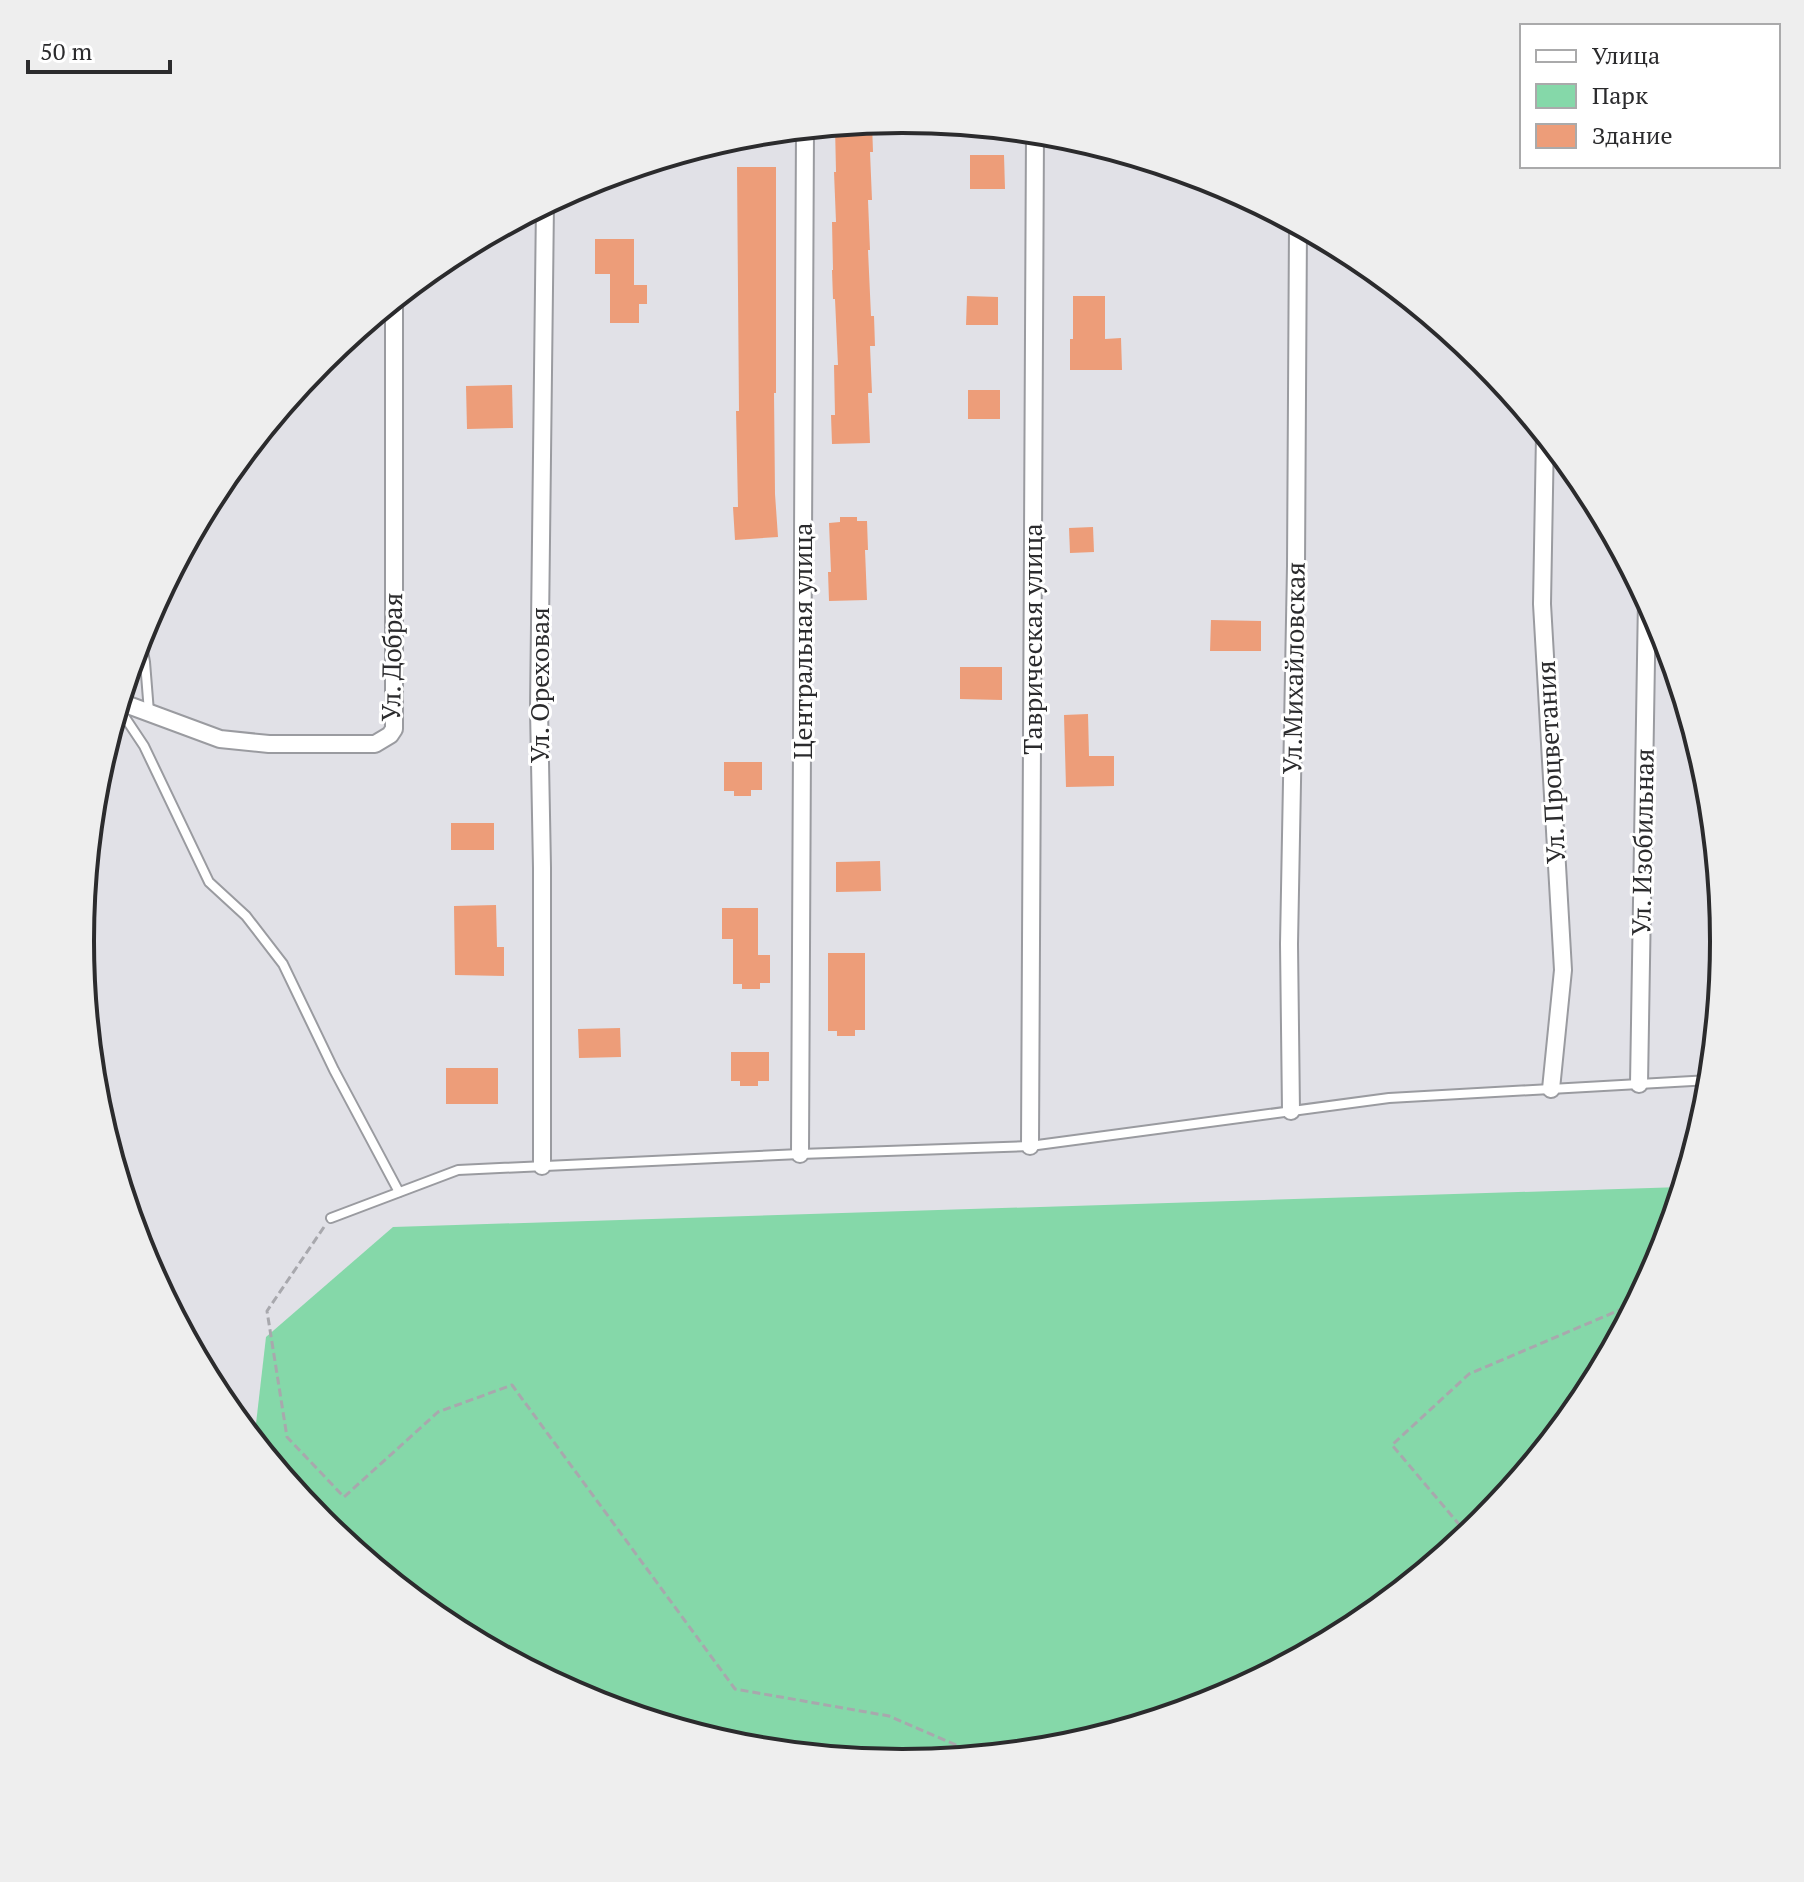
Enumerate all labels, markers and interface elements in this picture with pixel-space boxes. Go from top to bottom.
scale bar [28,24,170,74]
legend [1520,24,1780,168]
text: 50 m [40,35,92,67]
text: Улица [1592,39,1660,71]
text: Парк [1592,79,1648,111]
text: Здание [1592,119,1673,151]
street label: Центральная улица [785,523,819,759]
street label: Таврическая улица [1015,523,1049,755]
street label: Ул.Михайловская [1274,562,1312,774]
street label: Ул. Добрая [373,592,409,722]
street label: Ул. Ореховая [522,607,556,763]
street label: Ул. Процветания [1528,660,1572,865]
street label: Ул. Изобильная [1623,748,1661,936]

